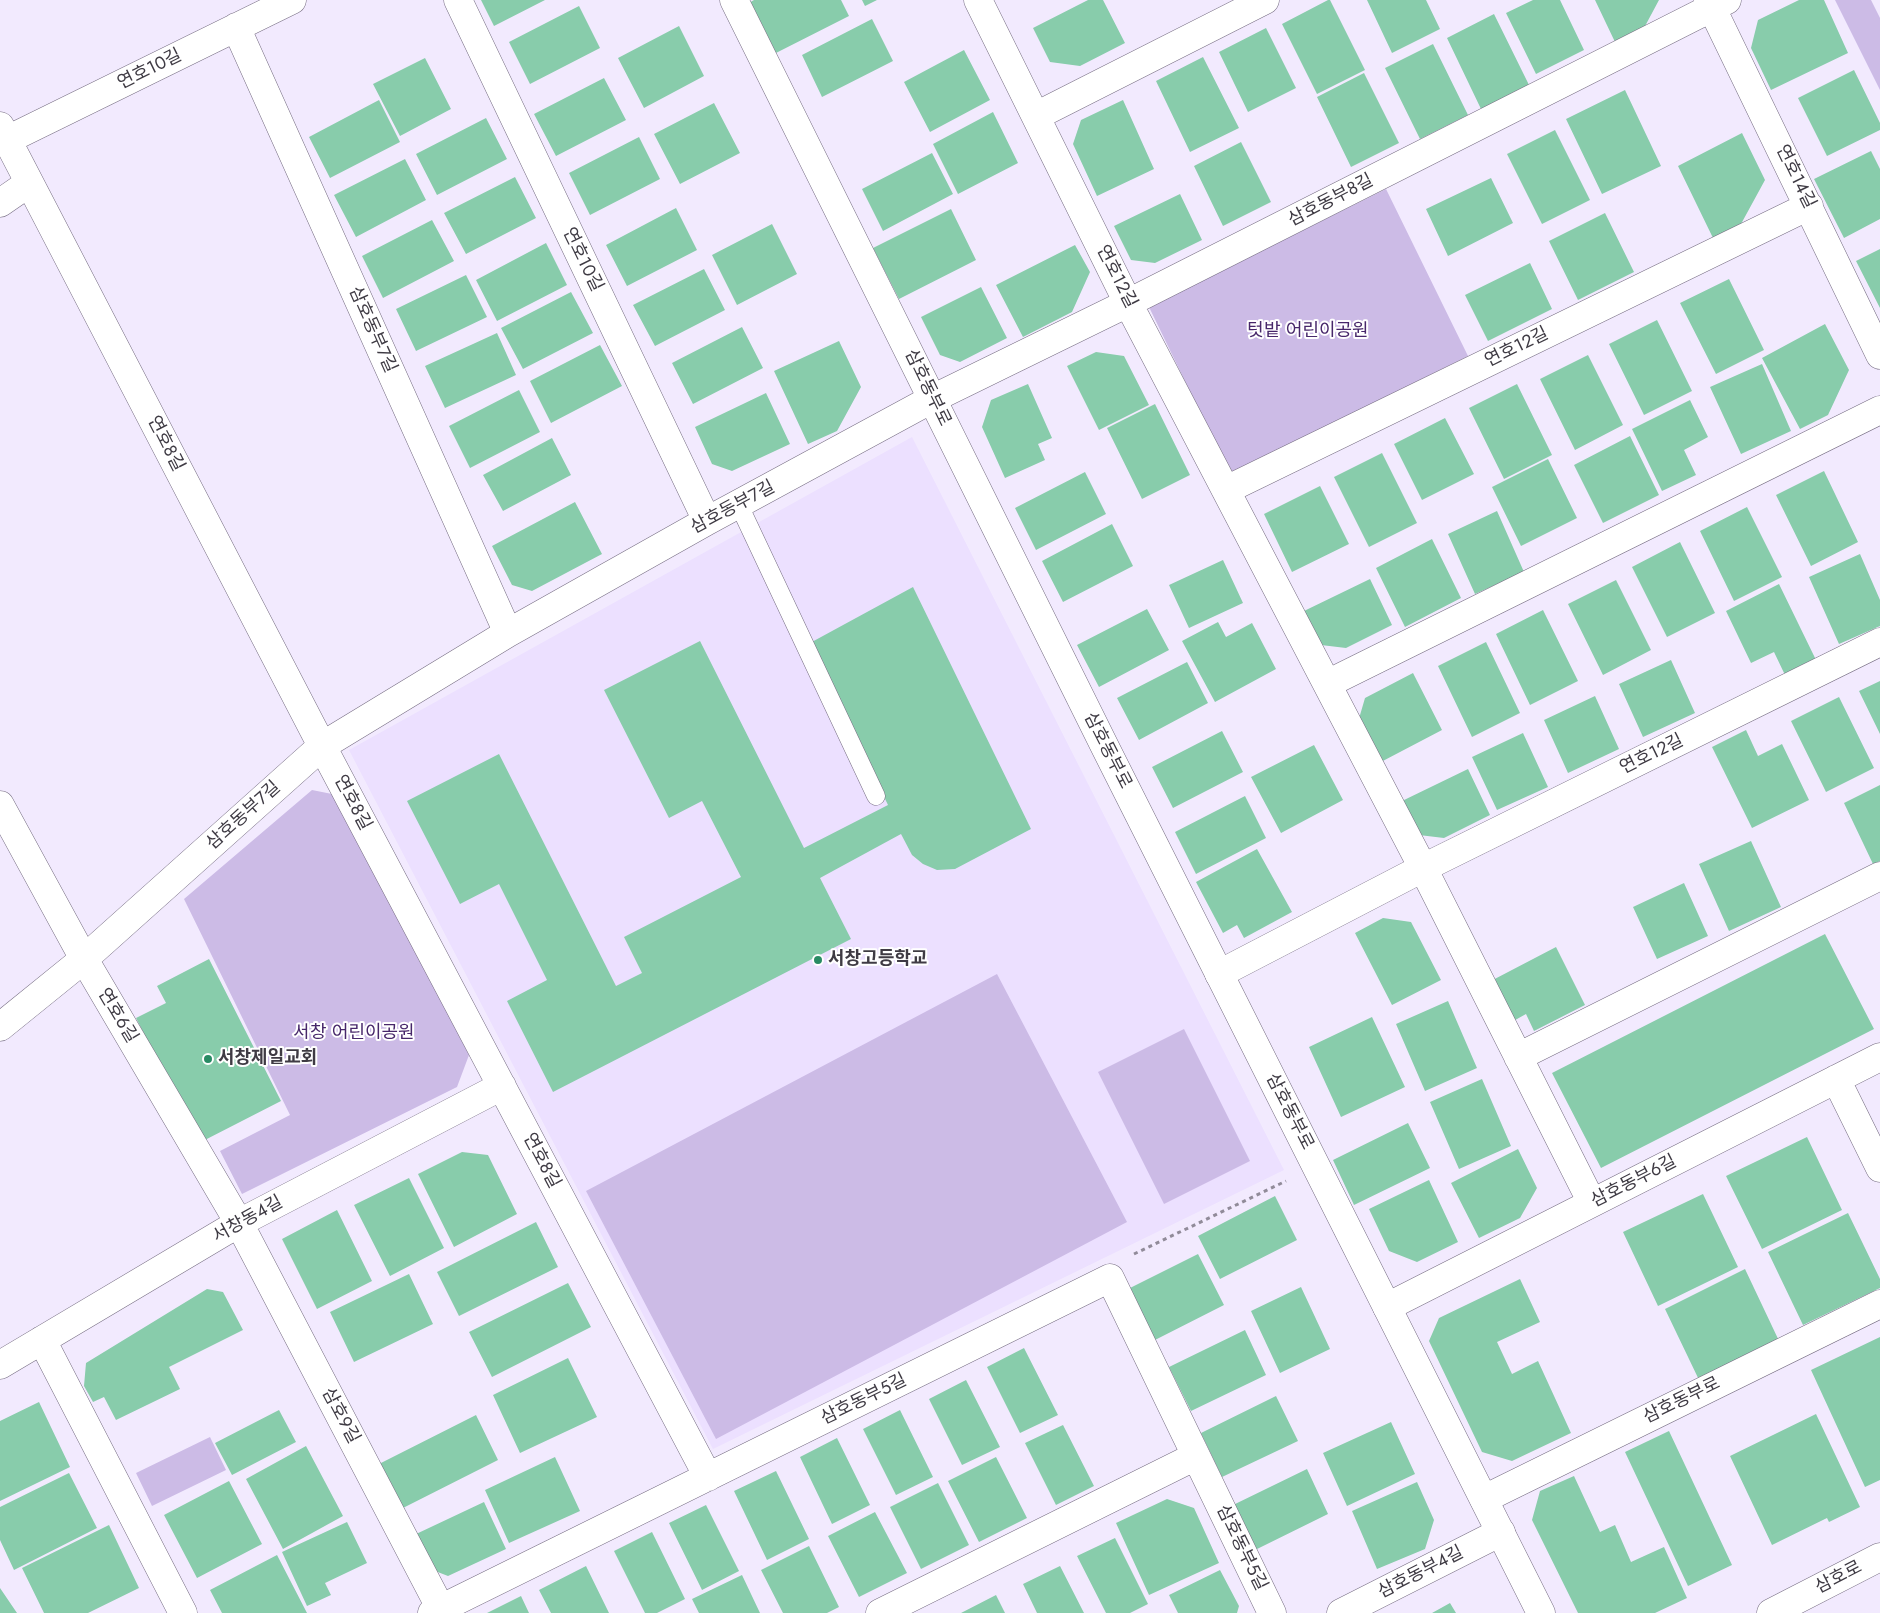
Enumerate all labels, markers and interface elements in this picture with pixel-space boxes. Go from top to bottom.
street label: 연호10길 [114,45,186,95]
street label: 연호14길 [1770,142,1820,212]
street label: 삼호동부8길 [1285,170,1377,232]
street label: 연호10길 [557,224,607,296]
street label: 연호12길 [1091,242,1141,312]
street label: 삼호동부7길 [343,283,401,377]
park label: 텃밭 어린이공원 [1247,321,1369,343]
street label: 연호12길 [1482,323,1552,373]
street label: 삼호동부로 [899,346,955,430]
street label: 연호8길 [142,413,188,475]
street label: 삼호동부7길 [687,477,779,539]
street label: 삼호동부로 [1079,709,1135,793]
street label: 연호12길 [1617,730,1687,780]
street label: 연호8길 [328,772,376,834]
street label: 삼호동부7길 [202,777,286,855]
place label: 서창고등학교 [828,949,927,971]
marker: 서창고등학교 [812,954,824,966]
street label: 연호6길 [92,985,142,1047]
park label: 서창 어린이공원 [293,1023,415,1045]
place label: 서창제일교회 [218,1048,317,1070]
marker: 서창제일교회 [202,1053,214,1065]
street label: 삼호동부로 [1261,1070,1317,1154]
street label: 연호8길 [517,1130,565,1192]
street label: 삼호동부6길 [1588,1151,1680,1213]
street label: 서창동4길 [209,1192,287,1248]
street label: 삼호동부5길 [817,1370,911,1430]
street label: 삼호동부로 [1640,1373,1724,1429]
street label: 삼호9길 [316,1384,364,1448]
street label: 삼호동부5길 [1211,1501,1271,1595]
street label: 삼호동부4길 [1375,1542,1467,1604]
street label: 삼호로 [1812,1557,1866,1599]

